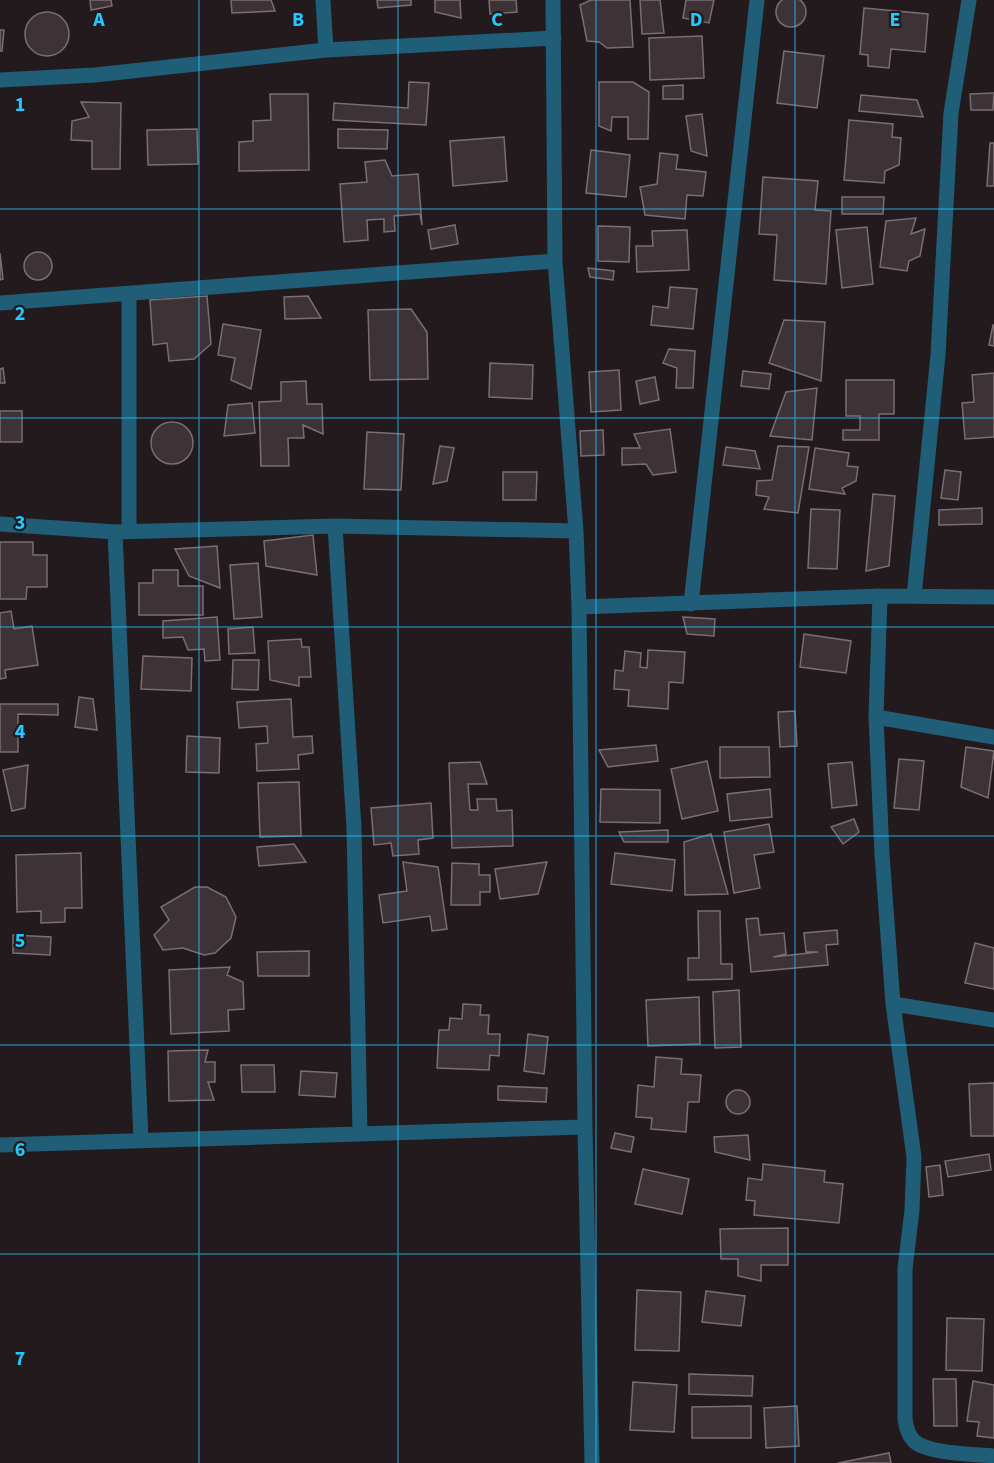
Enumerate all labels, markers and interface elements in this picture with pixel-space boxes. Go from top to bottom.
text: A [92,6,105,34]
text: B [292,6,304,34]
text: C [491,6,503,34]
text: D [690,6,702,34]
text: E [890,6,900,34]
text: 1 [15,91,25,119]
text: 2 [15,300,25,328]
text: 3 [15,509,25,537]
text: 4 [15,718,26,746]
text: 5 [15,927,25,955]
text: 6 [15,1136,25,1164]
text: 7 [15,1345,25,1373]

